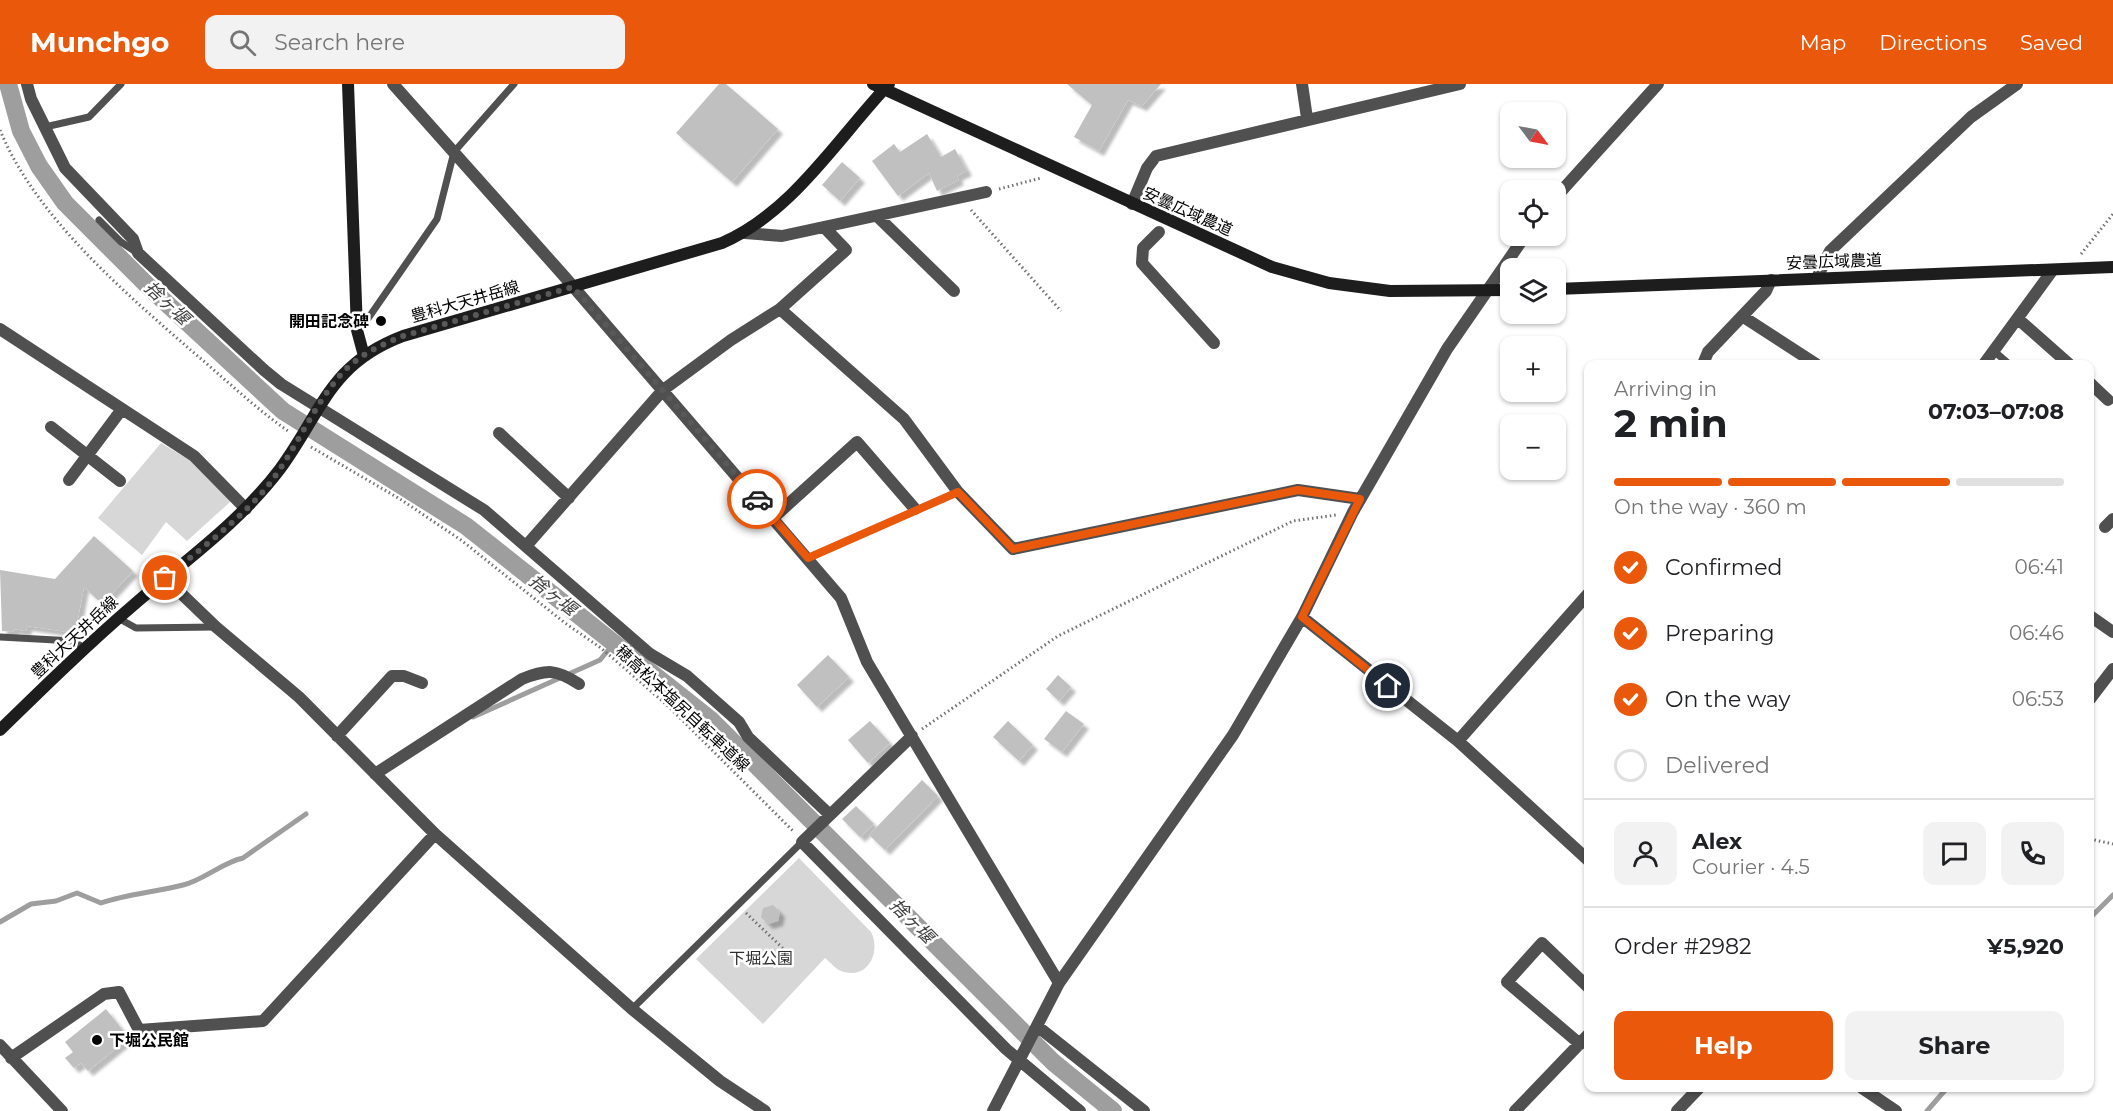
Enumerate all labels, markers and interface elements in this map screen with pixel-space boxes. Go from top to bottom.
search box [205,15,625,69]
text: Munchgo [30,25,169,59]
icon: search [226,26,259,59]
text: Search here [274,29,405,56]
text: Map [1800,30,1846,55]
text: Directions [1879,30,1987,55]
text: Saved [2020,30,2083,55]
north arrow [1500,102,1566,168]
map controls [1500,102,1566,480]
button: locate [1500,180,1566,246]
street label: 安曇広域農道 [1140,183,1236,240]
street label: 安曇広域農道 [1786,250,1882,273]
button: layers [1500,258,1566,324]
water label: 捨ヶ堰 [140,277,196,332]
street label: 豊科大天井岳線 [409,277,522,326]
place label: 開田記念碑 [289,312,369,331]
marker: 開田記念碑 [374,314,388,328]
button: + [1500,336,1566,402]
text: Arriving in [1614,377,1717,401]
text: 07:03–07:08 [1928,398,2064,425]
text: 2 min [1614,399,1728,447]
button: − [1500,414,1566,480]
courier [727,469,787,529]
icon: car [741,483,774,516]
text: On the way · 360 m [1614,495,1807,519]
icon: check [1614,551,1647,584]
pin [139,552,190,603]
text: Confirmed [1665,554,1782,581]
text: 06:41 [2014,555,2064,579]
icon: bag [148,561,181,594]
water label: 捨ヶ堰 [525,570,583,622]
street label: 豊科大天井岳線 [27,592,122,683]
icon: check [1614,617,1647,650]
text: Preparing [1665,620,1774,647]
text: 06:46 [2009,621,2064,645]
street label: 穂高松本塩尻自転車道線 [612,641,754,775]
pin [1362,660,1413,711]
icon: home [1371,669,1404,702]
icon: check [1614,683,1647,716]
text: On the way [1665,686,1790,713]
text: 06:53 [2012,687,2064,711]
text: Delivered [1665,752,1770,779]
button: person [1614,822,1677,885]
button: chat [1923,822,1986,885]
button: phone [2001,822,2064,885]
text: Alex [1692,828,1742,855]
text: Courier · 4.5 [1692,855,1810,879]
water label: 捨ヶ堰 [885,894,941,950]
text: Order #2982 [1614,933,1752,960]
text: ¥5,920 [1987,933,2064,960]
park label: 下堀公園 [729,949,793,968]
button: Help [1614,1011,1833,1080]
button: Share [1845,1011,2064,1080]
place label: 下堀公民館 [109,1031,189,1050]
marker: 下堀公民館 [90,1033,104,1047]

